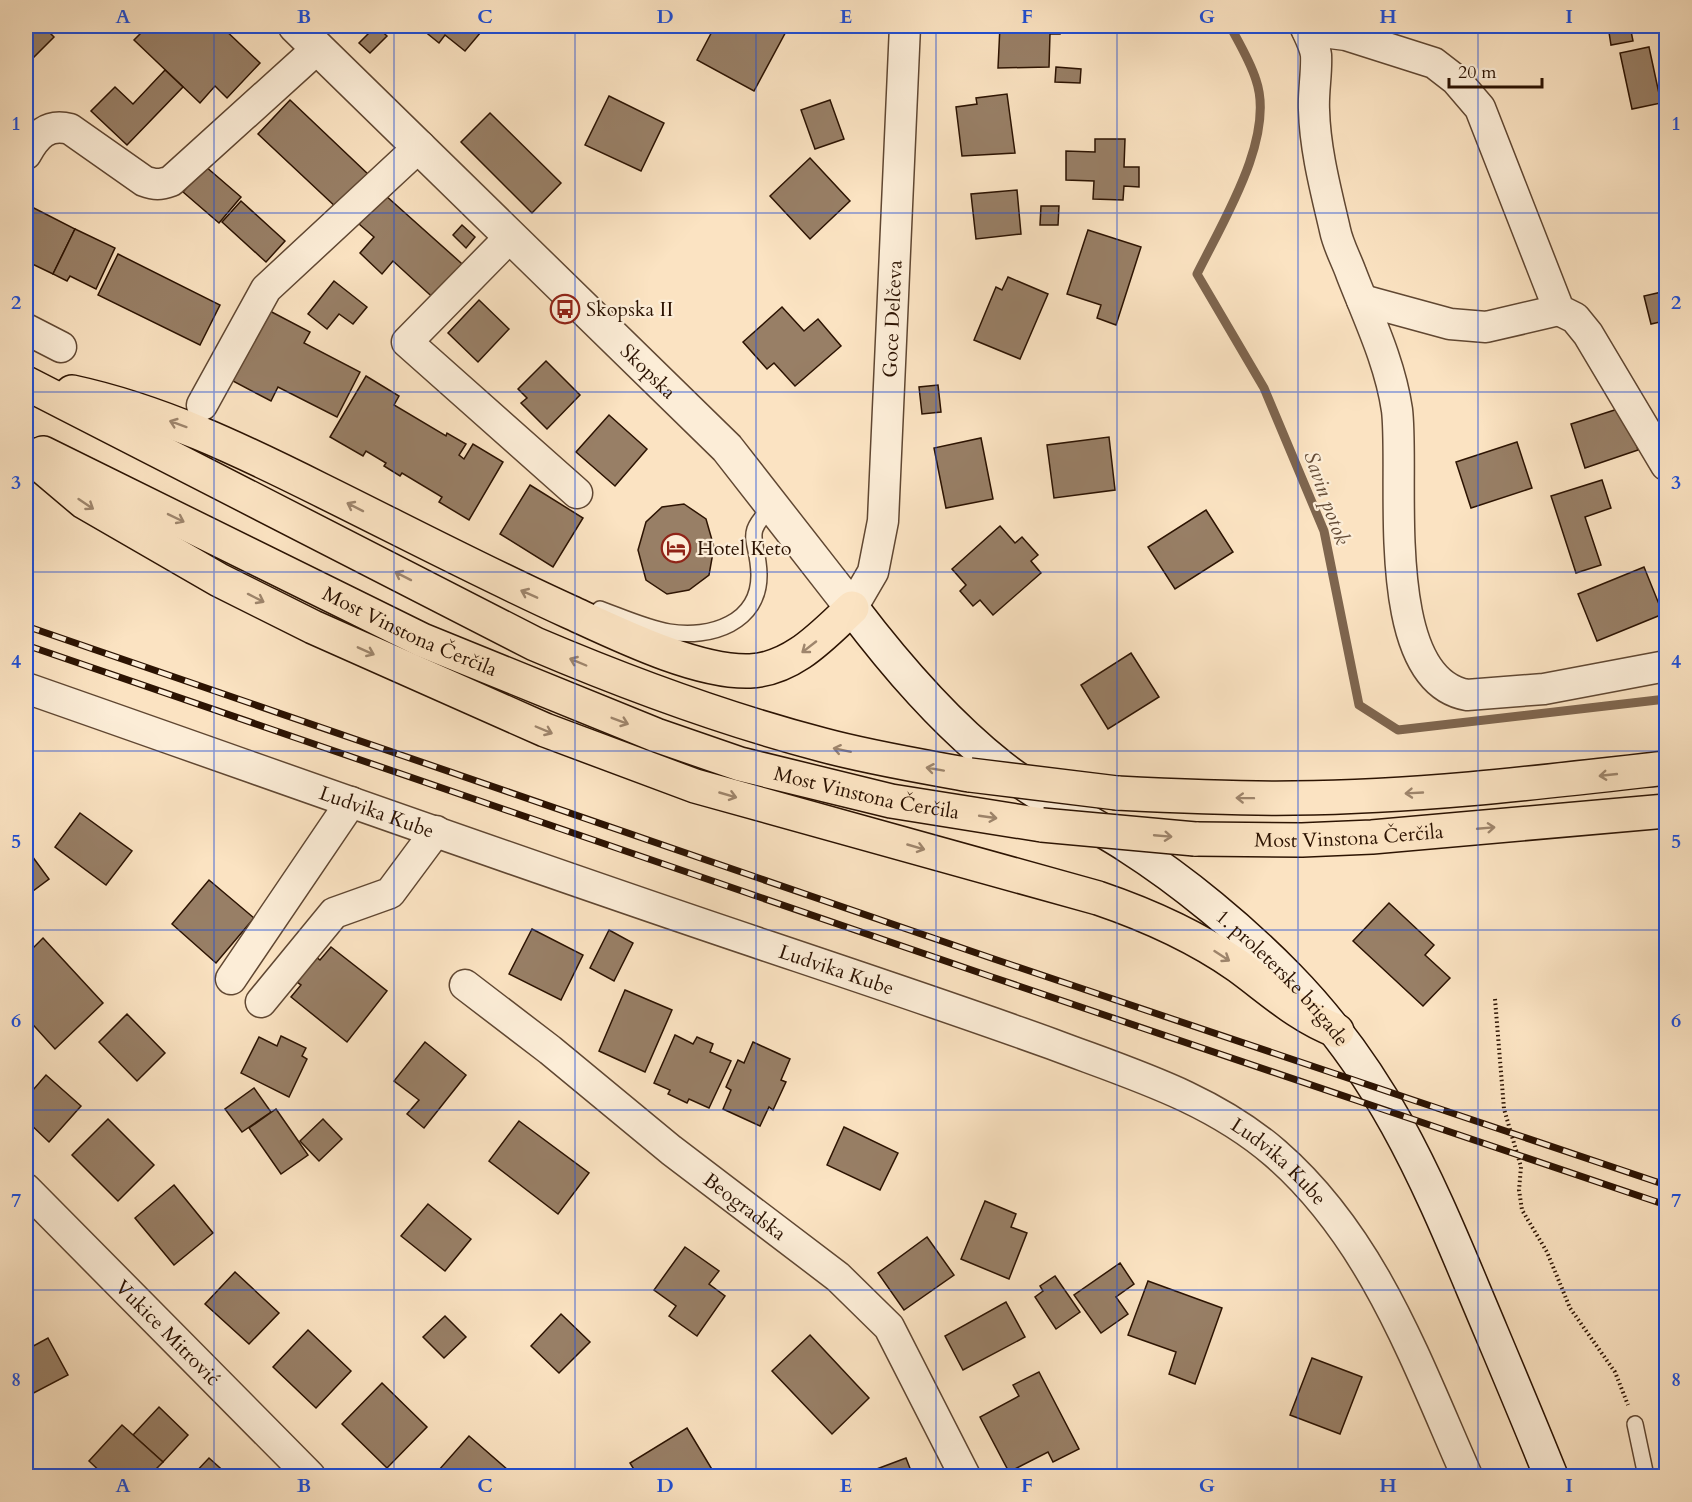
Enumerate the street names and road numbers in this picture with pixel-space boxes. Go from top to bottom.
street label: Goce Delčeva [876,259,909,378]
street label: Skopska [614,338,682,405]
street label: Most Vinstona Čerčila [318,580,501,683]
street label: Most Vinstona Čerčila [771,760,962,826]
street label: Ludvika Kube [316,779,438,845]
street label: Most Vinstona Čerčila [1254,818,1445,854]
street label: 1. proleterske brigade [1210,903,1355,1052]
street label: Ludvika Kube [775,938,897,1002]
street label: Ludvika Kube [1226,1111,1333,1211]
street label: Beogradska [698,1166,792,1247]
street label: Vukice Mitrović [109,1274,226,1392]

